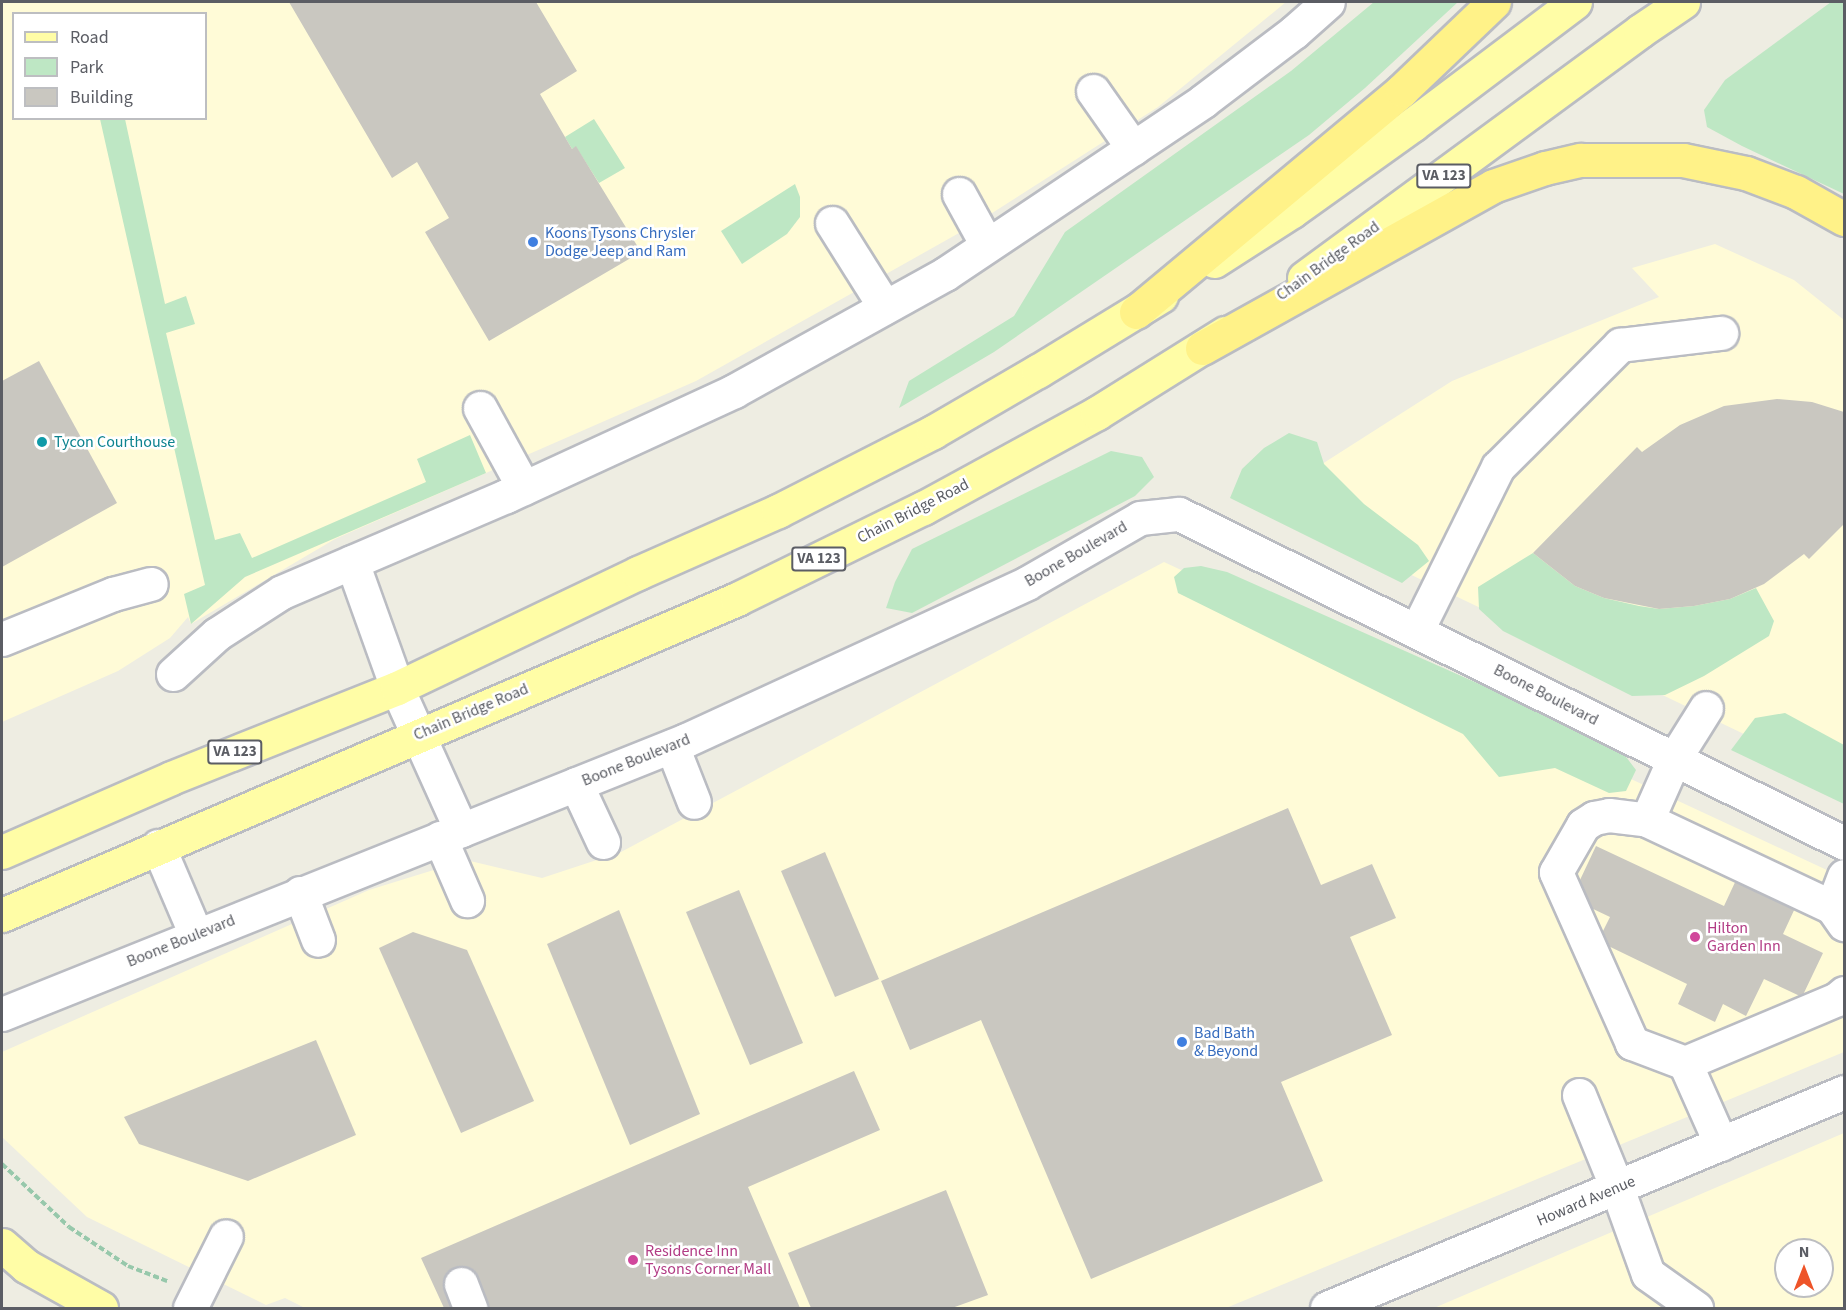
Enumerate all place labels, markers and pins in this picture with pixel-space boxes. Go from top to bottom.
place label: Koons Tysons Chrysler Dodge Jeep and Ram [545,223,695,261]
marker: Koons Tysons Chrysler Dodge Jeep and Ram [526,235,540,249]
place label: Tycon Courthouse [54,432,175,452]
marker: Tycon Courthouse [35,435,49,449]
place label: Hilton Garden Inn [1707,918,1781,956]
marker: Hilton Garden Inn [1688,930,1702,944]
place label: Bad Bath & Beyond [1194,1023,1258,1061]
marker: Bad Bath & Beyond [1175,1035,1189,1049]
place label: Residence Inn Tysons Corner Mall [645,1241,771,1279]
marker: Residence Inn Tysons Corner Mall [626,1253,640,1267]

